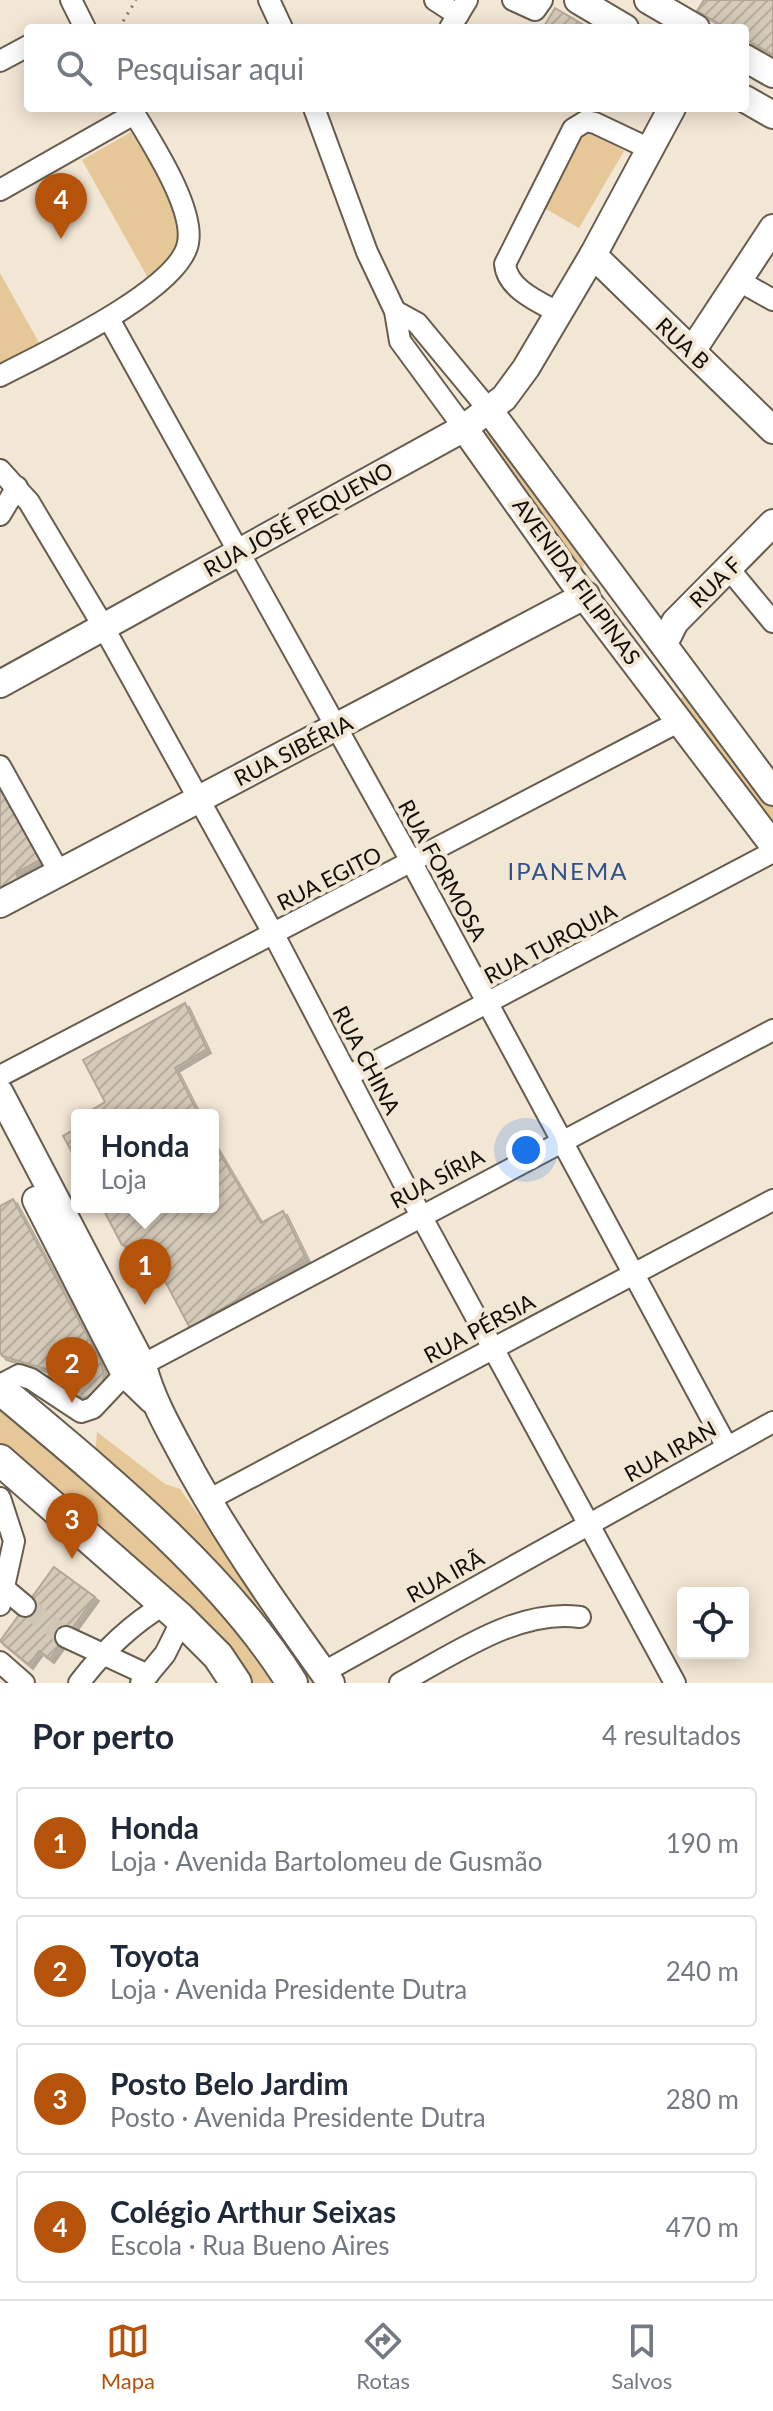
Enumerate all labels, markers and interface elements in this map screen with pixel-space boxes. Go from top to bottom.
search box [24,24,749,112]
icon: search [52,46,96,90]
text: Pesquisar aqui [116,50,304,86]
pin: 4 [35,173,87,239]
street label: RUA B [651,311,715,375]
street label: RUA JOSÉ PEQUENO [199,456,397,582]
street label: AVENIDA FILIPINAS [507,492,647,670]
street label: RUA F [683,551,747,613]
street label: RUA SIBÉRIA [229,709,357,791]
street label: RUA FORMOSA [393,795,493,946]
street label: RUA EGITO [272,840,386,916]
district label: IPANEMA [508,856,628,885]
street label: RUA TURQUIA [479,897,621,989]
street label: RUA CHINA [327,1001,407,1119]
popup [71,1109,219,1213]
text: Honda [100,1127,190,1163]
your location [506,1130,546,1170]
street label: RUA SÍRIA [386,1142,489,1214]
text: Loja [100,1163,147,1195]
pin: 1 [119,1239,171,1305]
street label: RUA PÉRSIA [419,1287,539,1369]
pin: 2 [46,1337,98,1403]
street label: RUA IRAN [619,1415,721,1487]
pin: 3 [46,1493,98,1559]
street label: RUA IRÃ [402,1544,488,1608]
map controls [677,1587,749,1659]
button: locate [677,1587,749,1659]
text: Por perto [32,1715,174,1756]
text: 4 resultados [602,1719,741,1751]
text: Honda [110,1809,199,1845]
text: 1 [52,1827,68,1859]
text: 190 m [666,1827,739,1859]
text: Loja · Avenida Bartolomeu de Gusmão [110,1845,542,1877]
text: Toyota [110,1937,200,1973]
text: 2 [52,1955,68,1987]
text: 240 m [666,1955,739,1987]
text: Loja · Avenida Presidente Dutra [110,1973,467,2005]
text: Posto Belo Jardim [110,2065,349,2101]
text: 3 [52,2083,68,2115]
text: 280 m [666,2083,739,2115]
text: Posto · Avenida Presidente Dutra [110,2101,486,2133]
text: Colégio Arthur Seixas [110,2193,396,2229]
text: 4 [52,2211,68,2243]
text: 470 m [666,2211,739,2243]
text: Escola · Rua Bueno Aires [110,2229,389,2261]
tab: Mapa [101,2319,155,2394]
tab: Rotas [356,2319,410,2394]
tab: Salvos [611,2319,672,2394]

